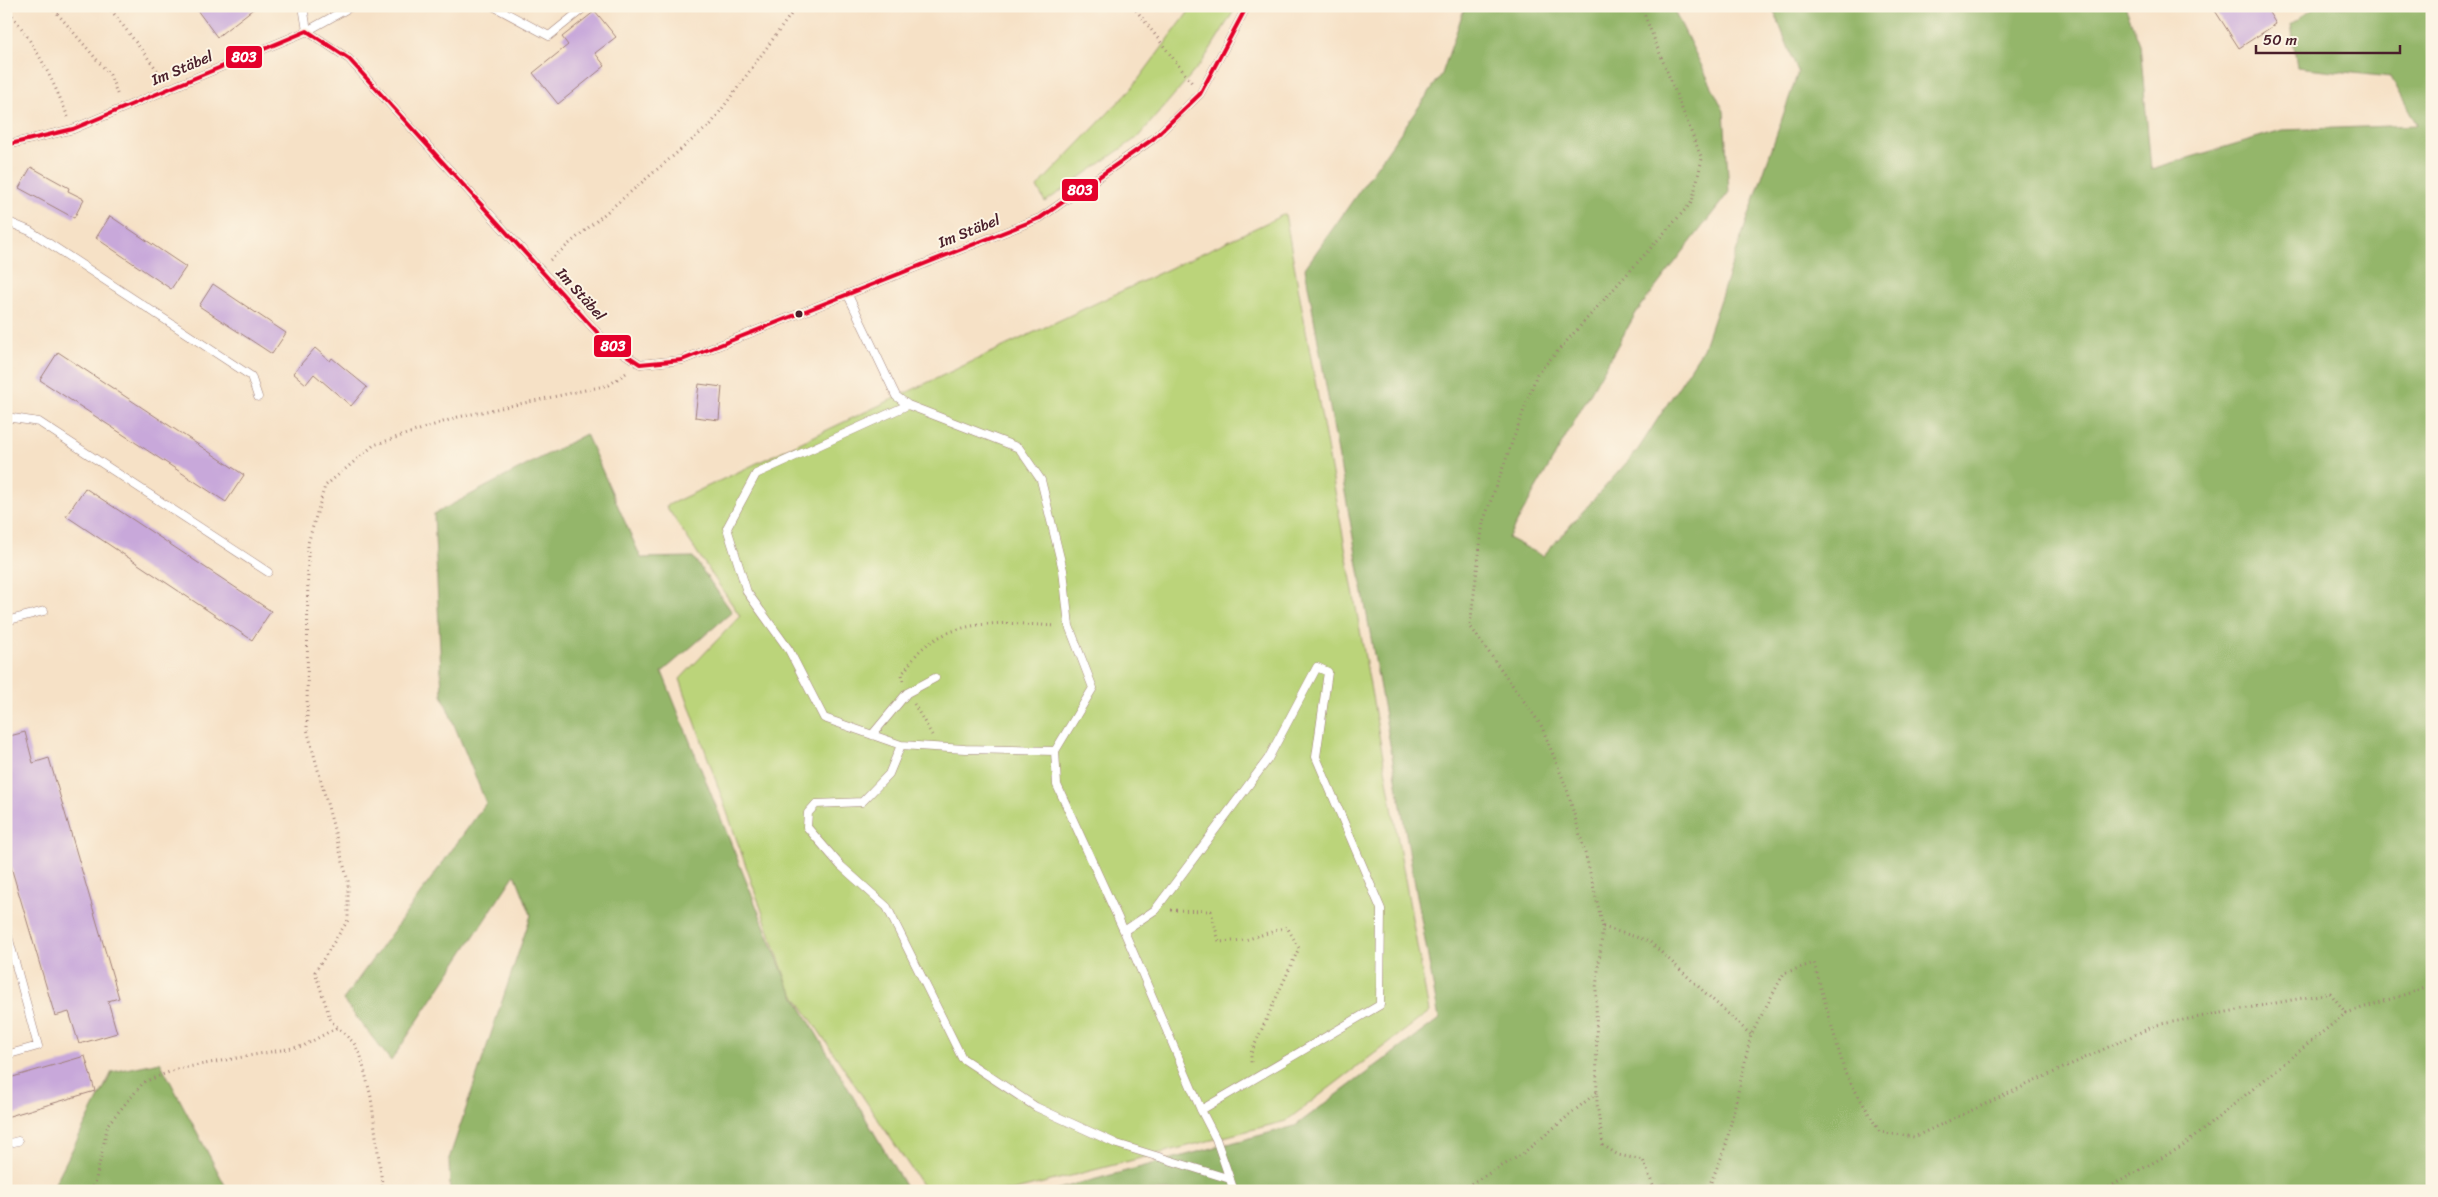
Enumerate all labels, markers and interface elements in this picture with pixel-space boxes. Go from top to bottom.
scale bar [2256,22,2399,54]
text: 50 m [2263,27,2298,53]
street label: Im Stäbel [146,43,218,93]
line badge: 803 [225,45,263,69]
text: 803 [231,45,257,70]
line badge: 803 [1061,178,1099,202]
text: 803 [1067,178,1093,203]
street label: Im Stäbel [933,207,1005,256]
street label: Im Stäbel [549,260,613,327]
unlabelled marker [794,309,804,319]
line badge: 803 [593,334,632,358]
text: 803 [600,334,626,359]

